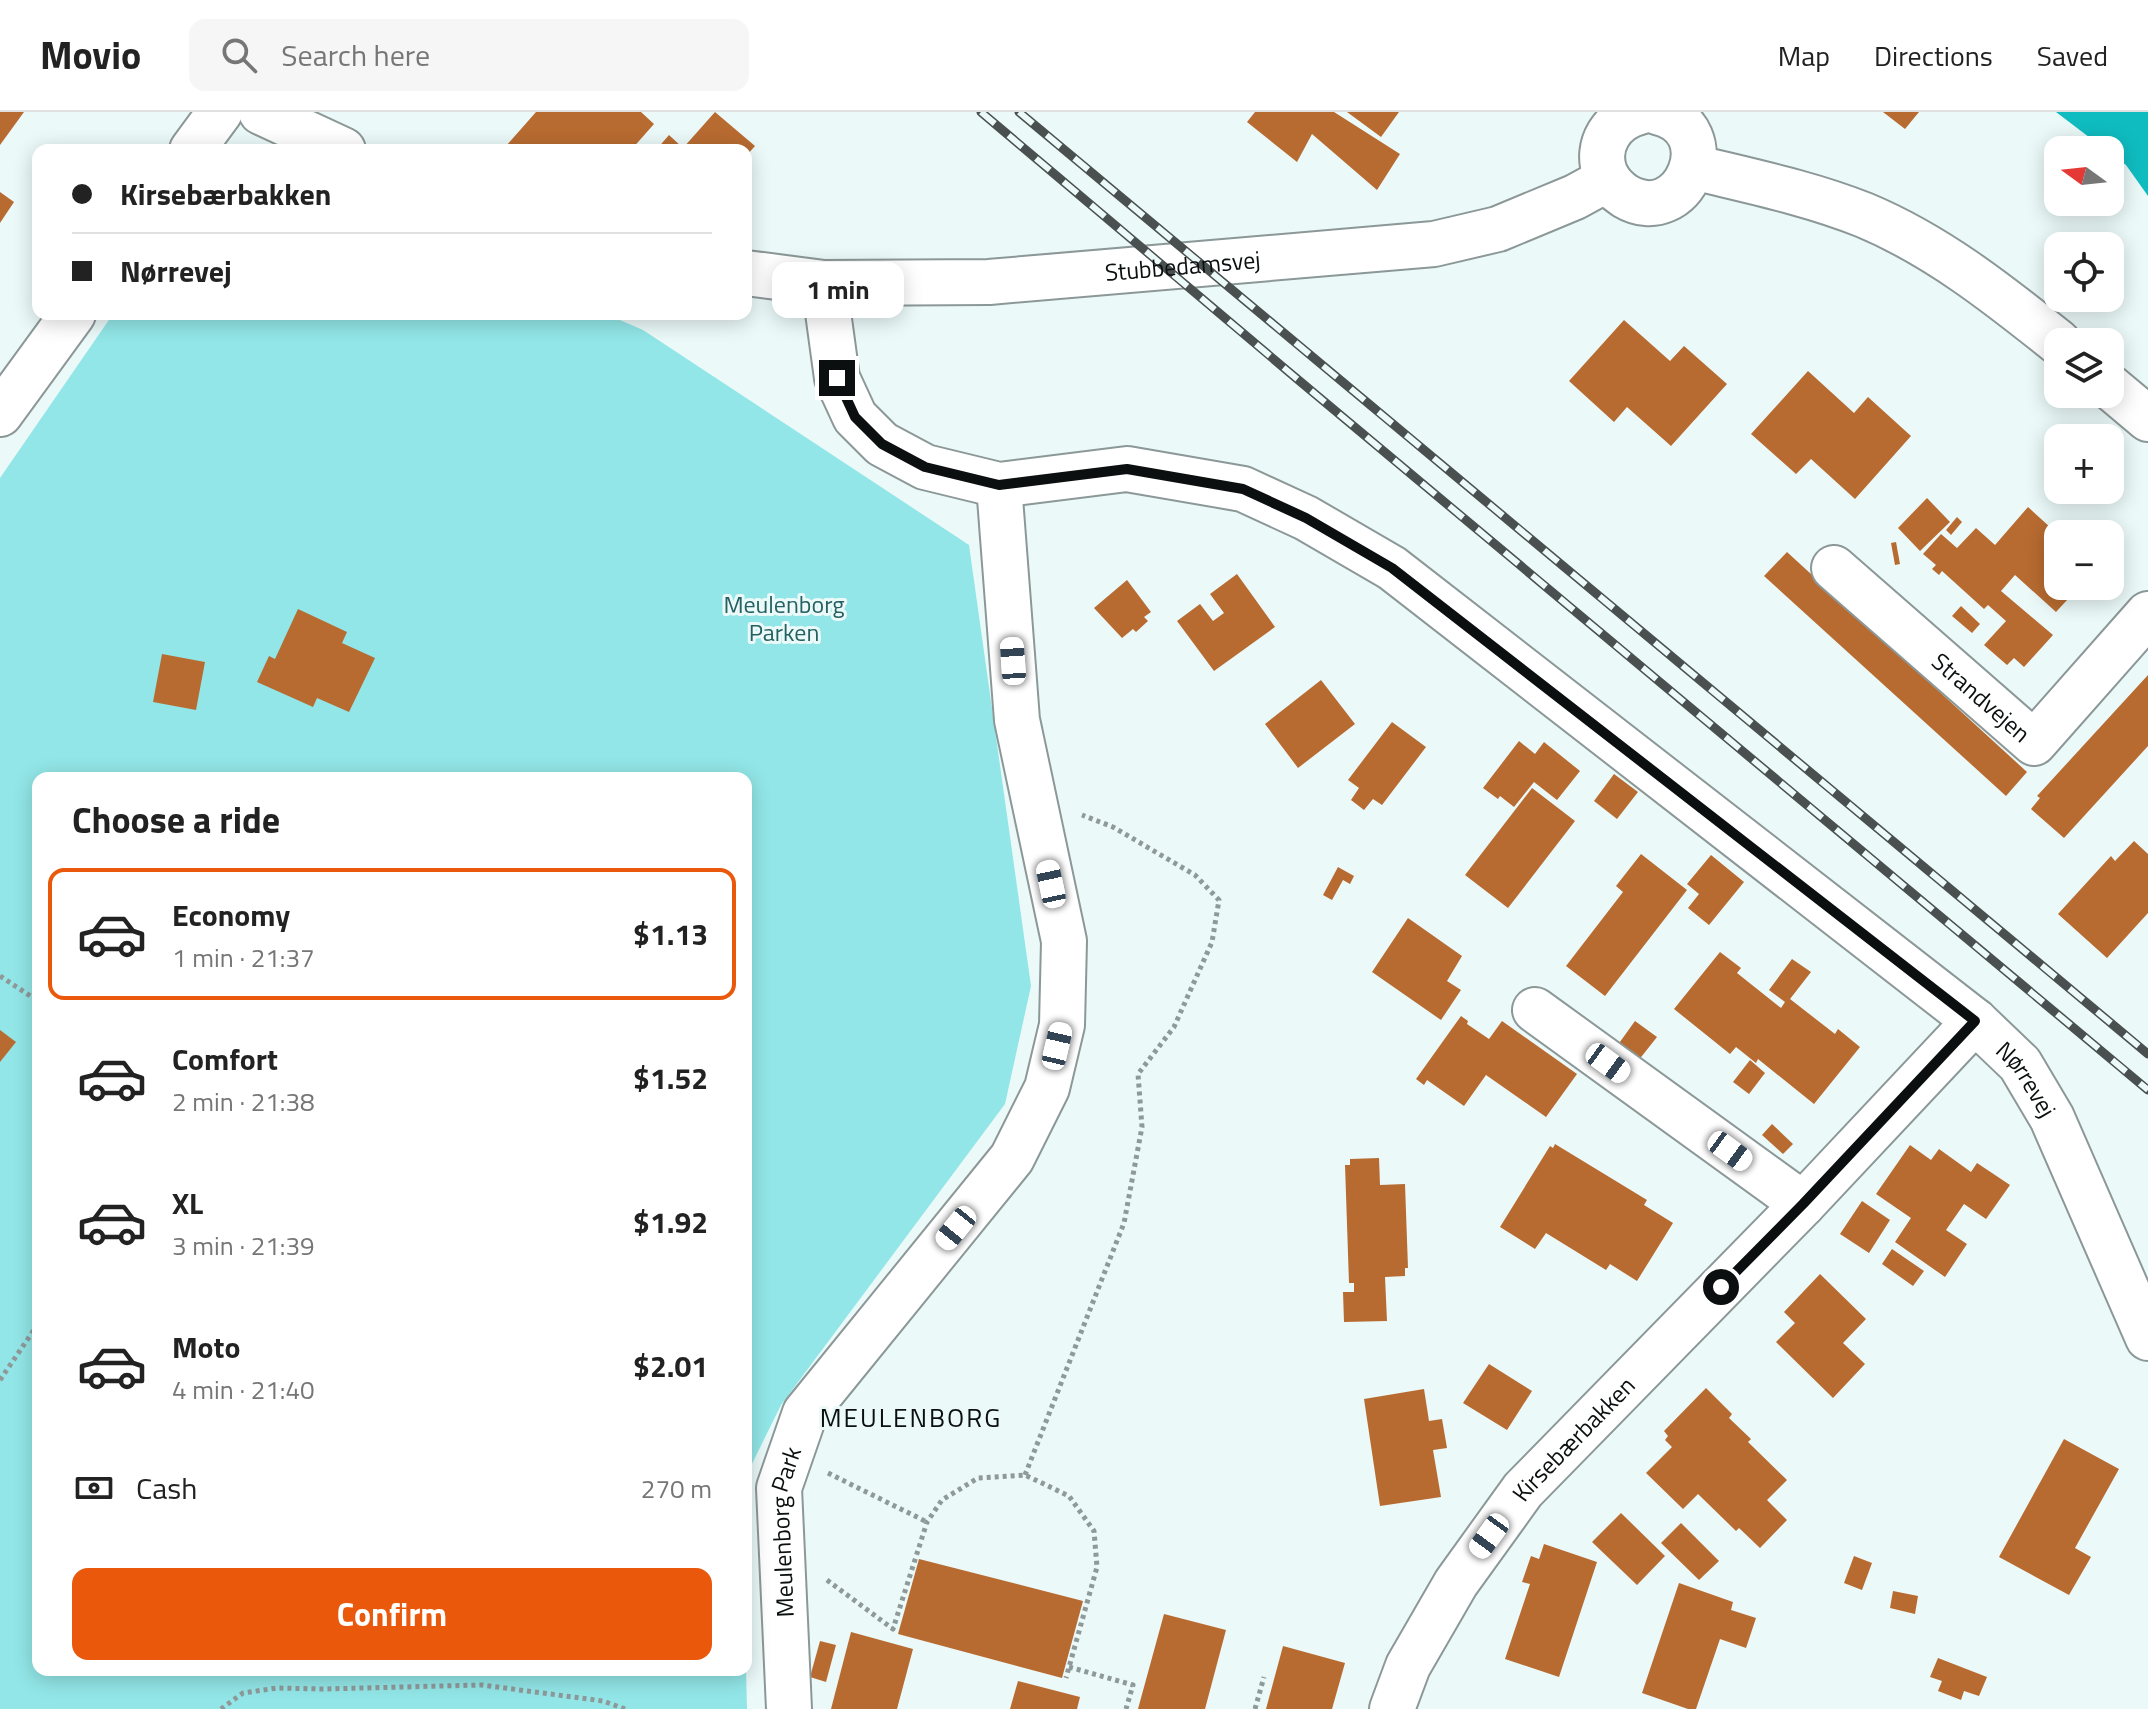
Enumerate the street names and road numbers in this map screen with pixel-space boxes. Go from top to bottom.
street label: Stubbedamsvej [1103,241,1262,290]
street label: Strandvejen [1924,644,2039,750]
street label: Nørrevej [1988,1032,2066,1124]
street label: Kirsebærbakken [1503,1368,1643,1509]
street label: Meulenborg Park [761,1441,810,1618]

